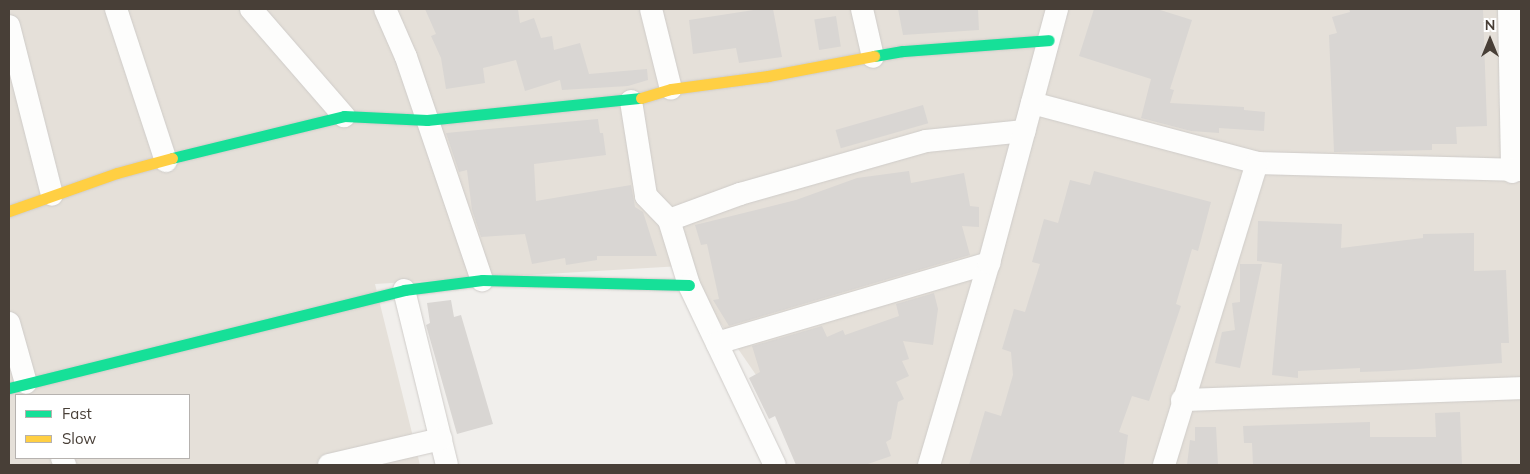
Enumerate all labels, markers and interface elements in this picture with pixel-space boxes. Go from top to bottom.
north arrow [1465,15,1515,65]
text: N [1485,16,1495,34]
legend [15,394,190,459]
text: Fast [62,404,92,423]
text: Slow [62,429,96,448]

